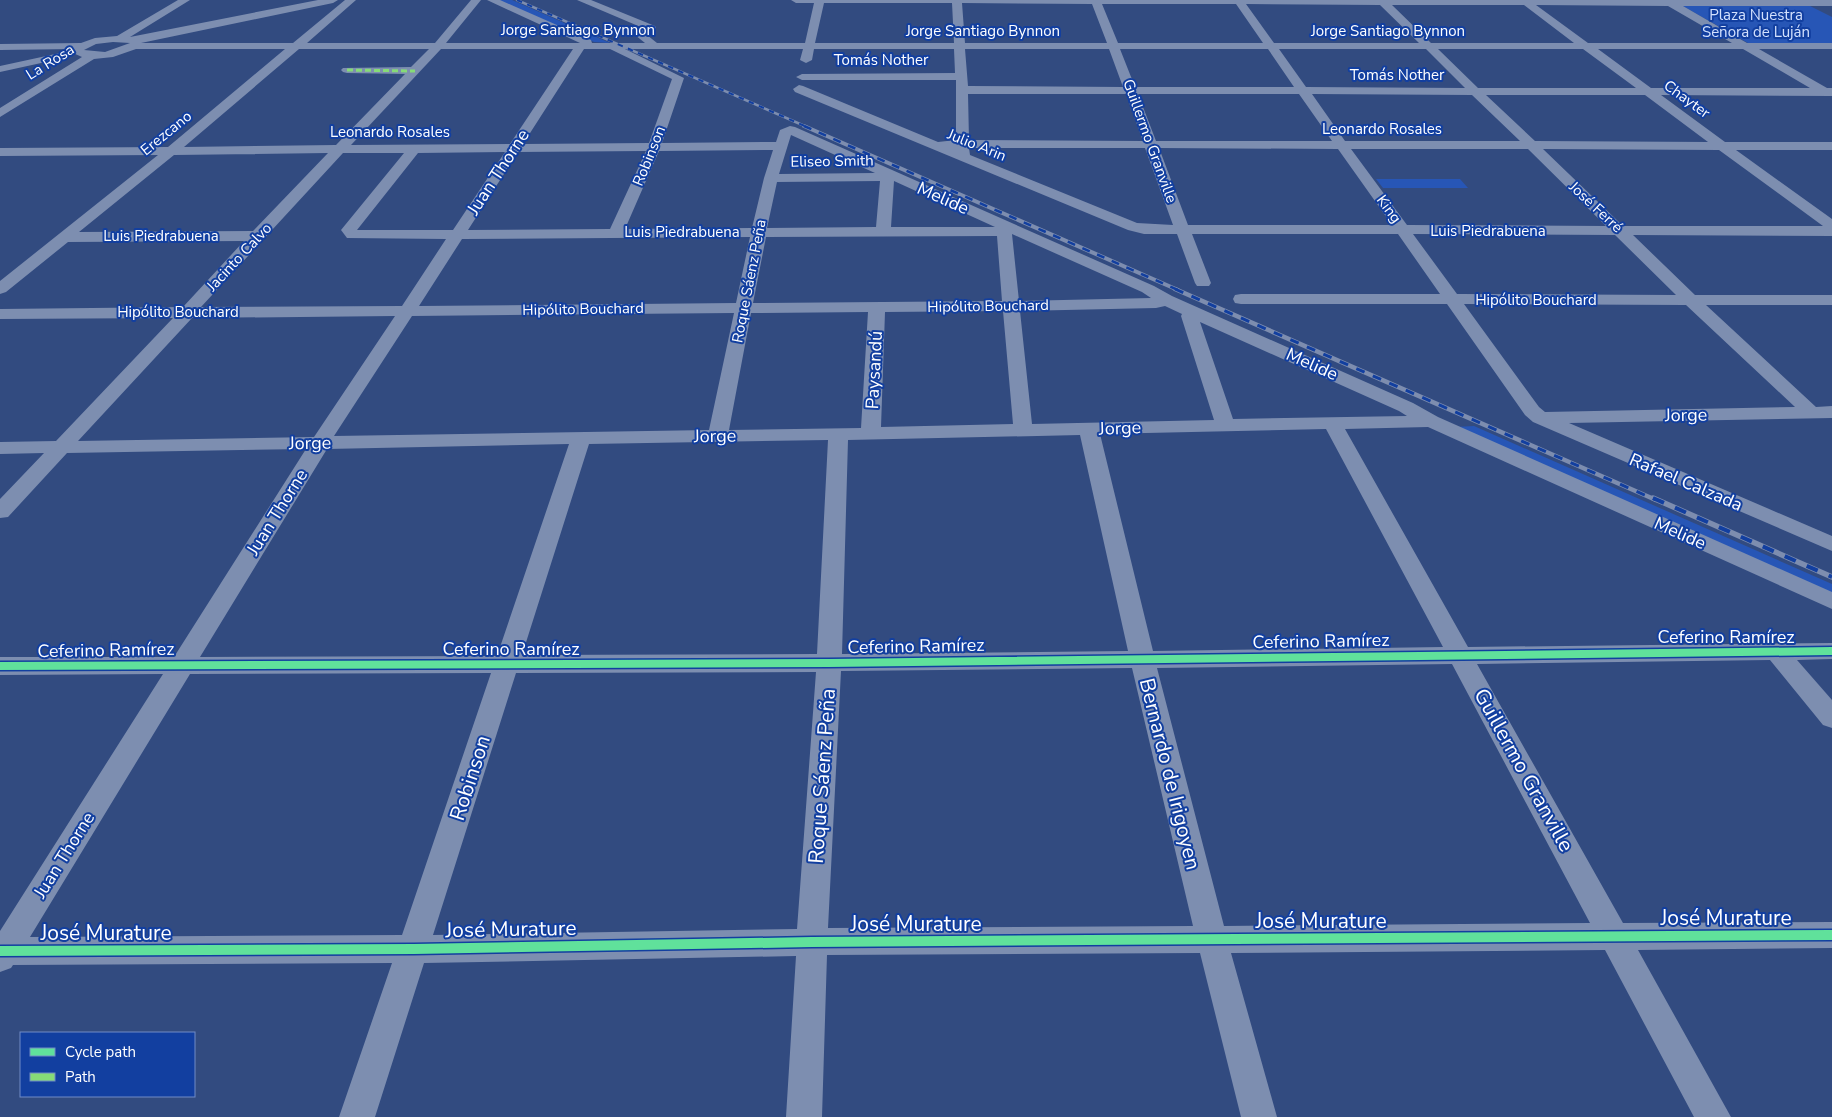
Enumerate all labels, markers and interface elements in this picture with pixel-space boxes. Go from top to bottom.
park label: Plaza Nuestra Señora de Luján [1702,5,1810,42]
street label: Jorge Santiago Bynnon [500,20,655,40]
street label: Jorge Santiago Bynnon [905,21,1060,41]
street label: Jorge Santiago Bynnon [1310,21,1465,41]
street label: La Rosa [22,39,78,85]
street label: Tomás Nother [834,50,929,70]
street label: Tomás Nother [1350,65,1445,85]
street label: Chayter [1660,75,1715,123]
street label: Guillermo Granville [1118,76,1182,206]
street label: Erezcano [136,106,196,160]
street label: Leonardo Rosales [1322,119,1442,139]
street label: Leonardo Rosales [330,122,450,142]
street label: Robinson [628,123,670,189]
street label: Julio Arin [944,124,1009,166]
street label: Juan Thorne [461,125,535,220]
street label: Eliseo Smith [790,150,874,172]
street label: Melide [913,176,973,220]
street label: José Ferré [1564,176,1627,237]
street label: King [1372,191,1406,227]
street label: Jacinto Calvo [201,218,276,296]
street label: Roque Sáenz Peña [727,218,771,344]
street label: Luis Piedrabuena [1430,221,1546,241]
street label: Luis Piedrabuena [624,222,740,242]
street label: Luis Piedrabuena [103,226,219,246]
street label: Hipólito Bouchard [1475,290,1597,310]
street label: Hipólito Bouchard [927,295,1049,317]
street label: Hipólito Bouchard [522,298,644,320]
street label: Hipólito Bouchard [117,302,239,322]
street label: Paysandú [860,330,888,410]
street label: Melide [1282,342,1342,386]
street label: Jorge [1664,403,1707,427]
street label: Jorge [1097,415,1142,441]
street label: Jorge [693,424,736,448]
street label: Jorge [288,431,331,455]
street label: Rafael Calzada [1626,447,1746,517]
street label: Juan Thorne [240,464,313,561]
street label: Melide [1650,511,1710,555]
street label: Ceferino Ramírez [1657,625,1795,649]
street label: Ceferino Ramírez [1252,628,1390,654]
street label: Ceferino Ramírez [847,633,985,659]
street label: Ceferino Ramírez [37,637,175,663]
street label: Ceferino Ramírez [442,637,580,661]
street label: Bernardo de Irigoyen [1133,675,1207,873]
street label: Guillermo Granville [1467,683,1581,857]
street label: Roque Sáenz Peña [802,688,842,864]
street label: Robinson [443,732,497,824]
street label: Juan Thorne [27,807,100,904]
street label: José Murature [1659,904,1792,932]
street label: José Murature [1254,907,1387,935]
street label: José Murature [849,910,982,938]
street label: José Murature [444,914,577,944]
street label: José Murature [39,919,172,947]
legend [20,1032,195,1097]
text: Cycle path [65,1042,136,1062]
text: Path [65,1067,96,1087]

